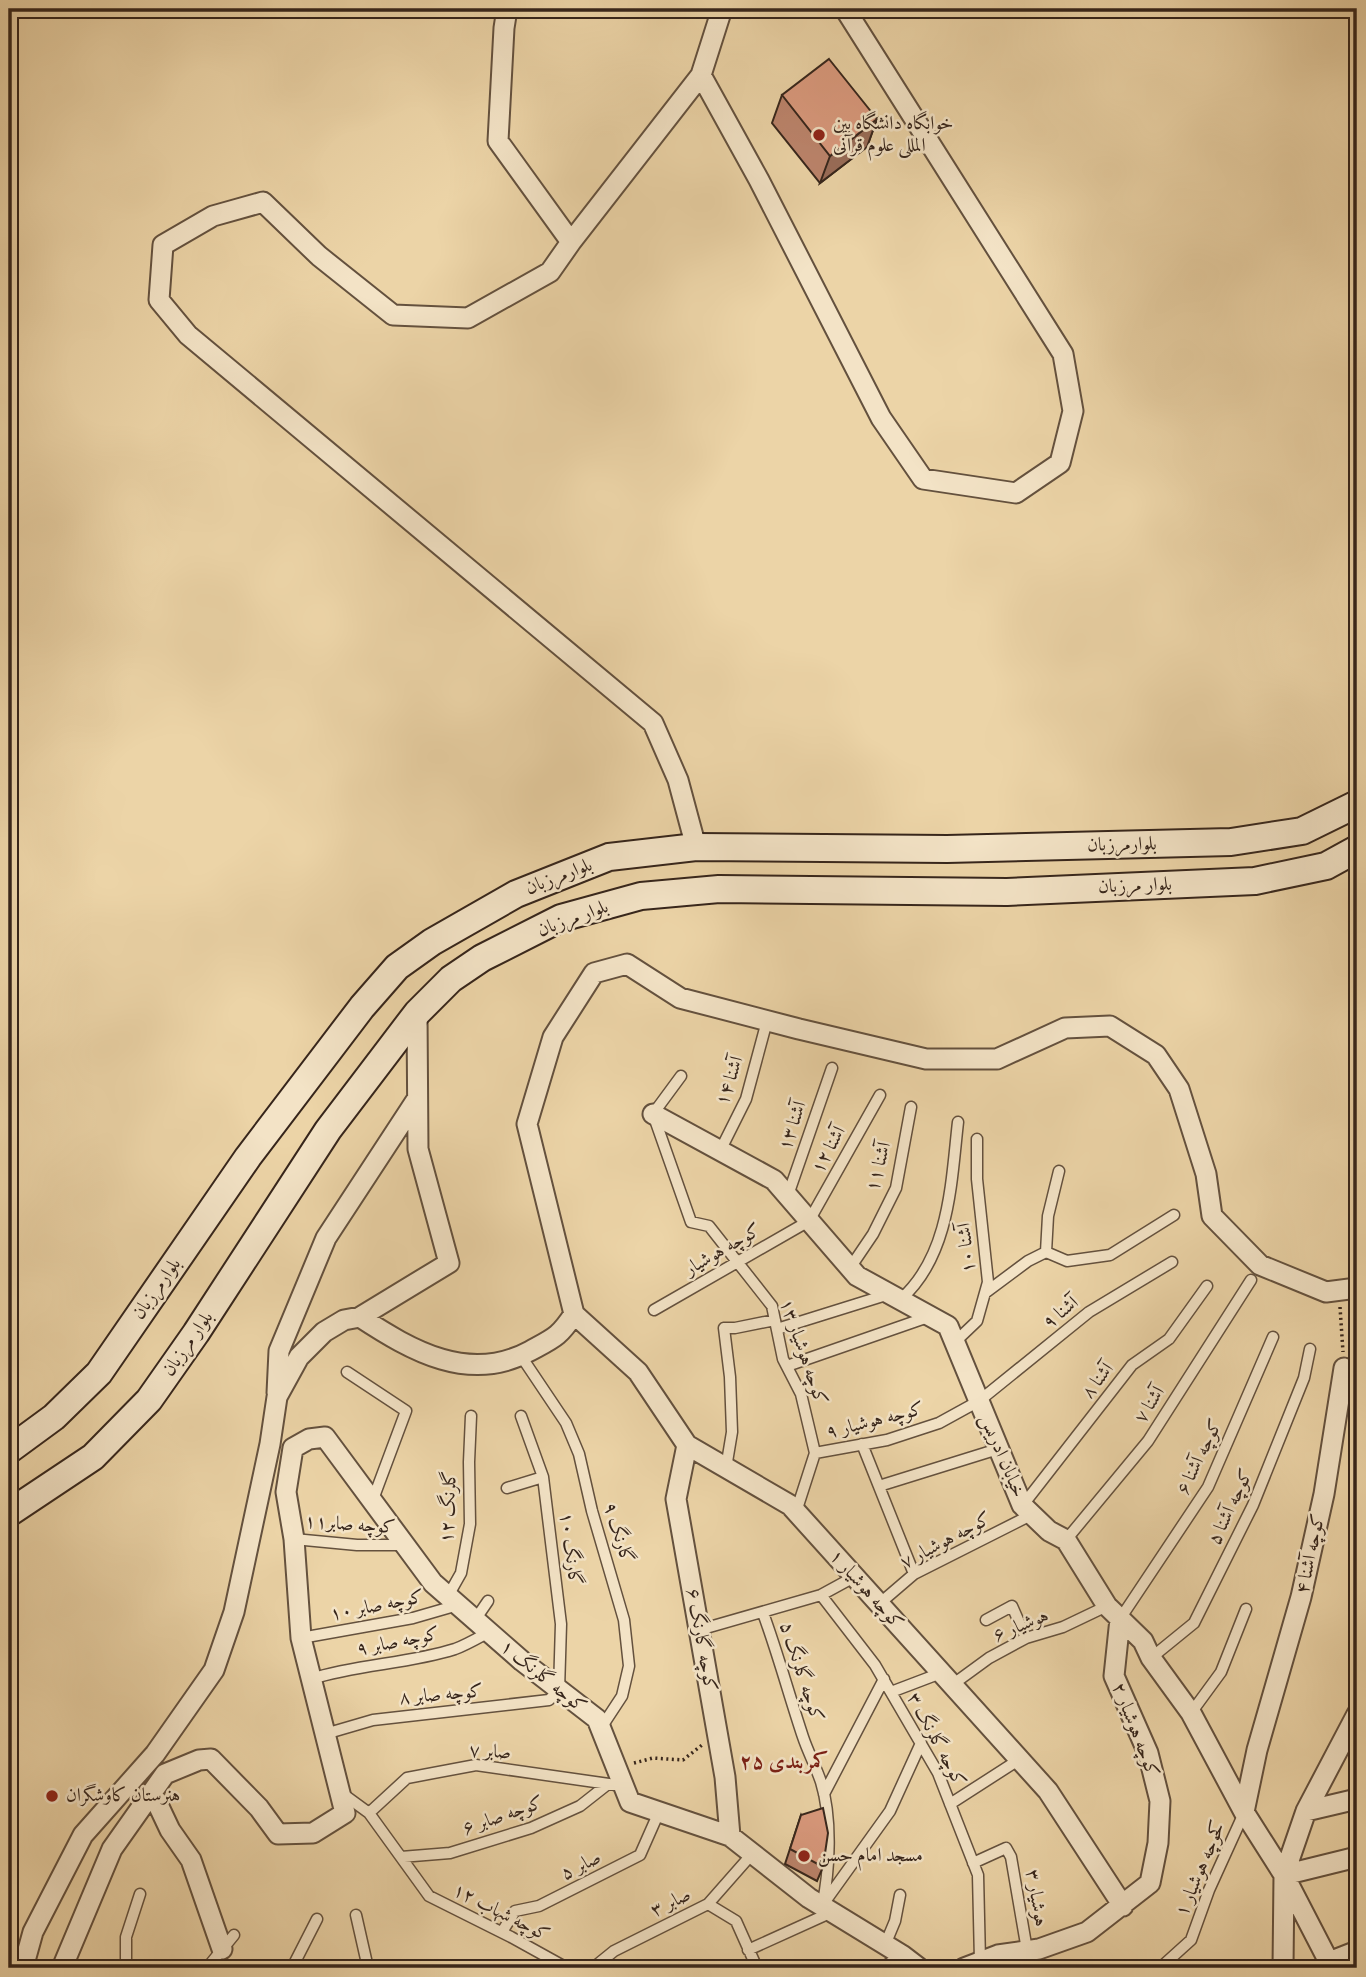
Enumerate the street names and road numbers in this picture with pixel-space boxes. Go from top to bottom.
street label: بلوارمرزبان [1087,832,1157,858]
street label: بلوارمرزبان [522,853,596,901]
street label: بلوار مرزبان [1098,873,1172,899]
street label: بلوار مرزبان [534,895,612,943]
street label: آشنا ۱۴ [710,1052,750,1109]
street label: آشنا ۱۳ [773,1097,813,1154]
street label: آشنا ۱۲ [806,1121,853,1178]
street label: آشنا ۱۱ [861,1138,898,1194]
street label: کوچه هوشیار [679,1218,766,1283]
street label: آشنا ۱۰ [952,1220,982,1274]
street label: بلوارمرزبان [127,1254,187,1324]
street label: آشنا ۹ [1038,1290,1085,1335]
street label: کوچه هوشیار ۱۳ [774,1296,832,1408]
street label: بلوار مرزبان [157,1307,219,1381]
street label: آشنا ۸ [1076,1357,1121,1404]
street label: آشنا ۷ [1129,1380,1172,1428]
street label: کوچه هوشیار ۹ [824,1397,926,1445]
street label: خیابان ادریس [974,1410,1030,1502]
street label: کوچه آشنا ۶ [1171,1415,1229,1499]
street label: کوچه آشنا ۵ [1203,1465,1259,1549]
street label: گلرنگ ۱۲ [433,1470,463,1544]
street label: گارنگ ۹ [597,1499,641,1566]
street label: کوچه هوشیار ۷ [896,1507,996,1575]
street label: کوچه صابر۱۱ [304,1510,396,1540]
street label: گارنگ ۱۰ [554,1511,588,1587]
street label: کوچه آشنا ۴ [1291,1512,1331,1596]
street label: کوچه هوشیار ۱ [824,1545,908,1635]
street label: کوچه صابر ۱۰ [328,1585,426,1627]
street label: کوچه گارنگ ۶ [680,1586,724,1694]
street label: هوشیار ۶ [990,1604,1052,1648]
street label: کوچه گلرنگ ۵ [774,1618,830,1725]
street label: کوچه صابر ۹ [355,1622,441,1662]
street label: کوچه گلرنگ ۱ [495,1634,592,1719]
street label: کوچه صابر ۸ [398,1679,484,1711]
street label: کوچه هوشیار ۲ [1106,1679,1164,1781]
street label: کوچه گلرنگ ۳ [901,1688,973,1791]
street label: صابر ۷ [468,1739,512,1765]
street label: کوچه صابر ۶ [459,1791,547,1841]
street label: کحوچه هوشیار ۱ [1170,1818,1232,1920]
street label: صابر ۵ [557,1846,605,1886]
street label: هوشیار ۳ [1020,1868,1052,1928]
street label: کوچه شهاب ۱۲ [449,1878,553,1948]
street label: صابر ۳ [647,1883,695,1923]

